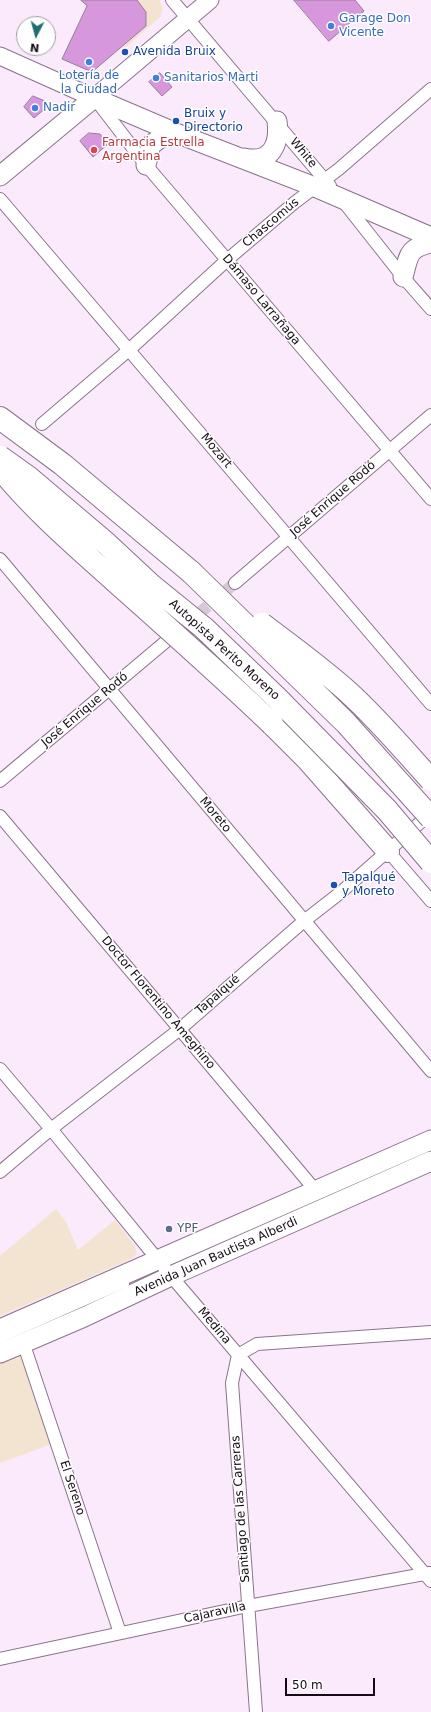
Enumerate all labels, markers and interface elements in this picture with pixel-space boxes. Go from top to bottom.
place label: Garage Don Vicente [339,12,411,40]
north arrow [16,16,56,56]
marker: Garage Don Vicente [326,21,336,31]
text: N [30,40,40,54]
place label: Avenida Bruix [133,45,216,59]
marker: Avenida Bruix [120,47,130,57]
marker: Lotería de la Ciudad [84,57,94,67]
place label: Lotería de la Ciudad [59,69,119,97]
place label: Sanitarios Marti [164,71,258,85]
marker: Sanitarios Marti [151,73,161,83]
place label: Nadir [43,101,75,115]
marker: Nadir [30,103,40,113]
place label: Bruix y Directorio [184,107,243,135]
marker: Bruix y Directorio [171,116,181,126]
street label: White [286,135,320,171]
place label: Farmacia Estrella Argentina [102,136,205,164]
marker: Farmacia Estrella Argentina [89,145,99,155]
street label: Chascomús [240,195,302,251]
street label: Dámaso Larrañaga [219,252,303,348]
street label: Mozart [197,431,235,471]
street label: José Enrique Rodó [287,458,379,540]
street label: Autopista Perito Moreno [166,596,282,704]
street label: José Enrique Rodó [39,670,131,750]
street label: Moreto [196,794,234,836]
place label: Tapalqué y Moreto [342,871,396,899]
marker: Tapalqué y Moreto [329,880,339,890]
street label: Doctor Florentino Ameghino [98,934,218,1072]
street label: Tapalqué [193,972,243,1018]
street label: Avenida Juan Bautista Alberdi [132,1214,300,1300]
place label: YPF [177,1222,198,1236]
marker: YPF [164,1224,174,1234]
street label: Medina [194,1305,234,1347]
street label: Santiago de las Carreras [229,1435,253,1583]
street label: El Sereno [56,1459,88,1517]
street label: Cajaravilla [183,1599,247,1627]
scale bar [287,1670,377,1696]
text: 50 m [292,1678,323,1692]

